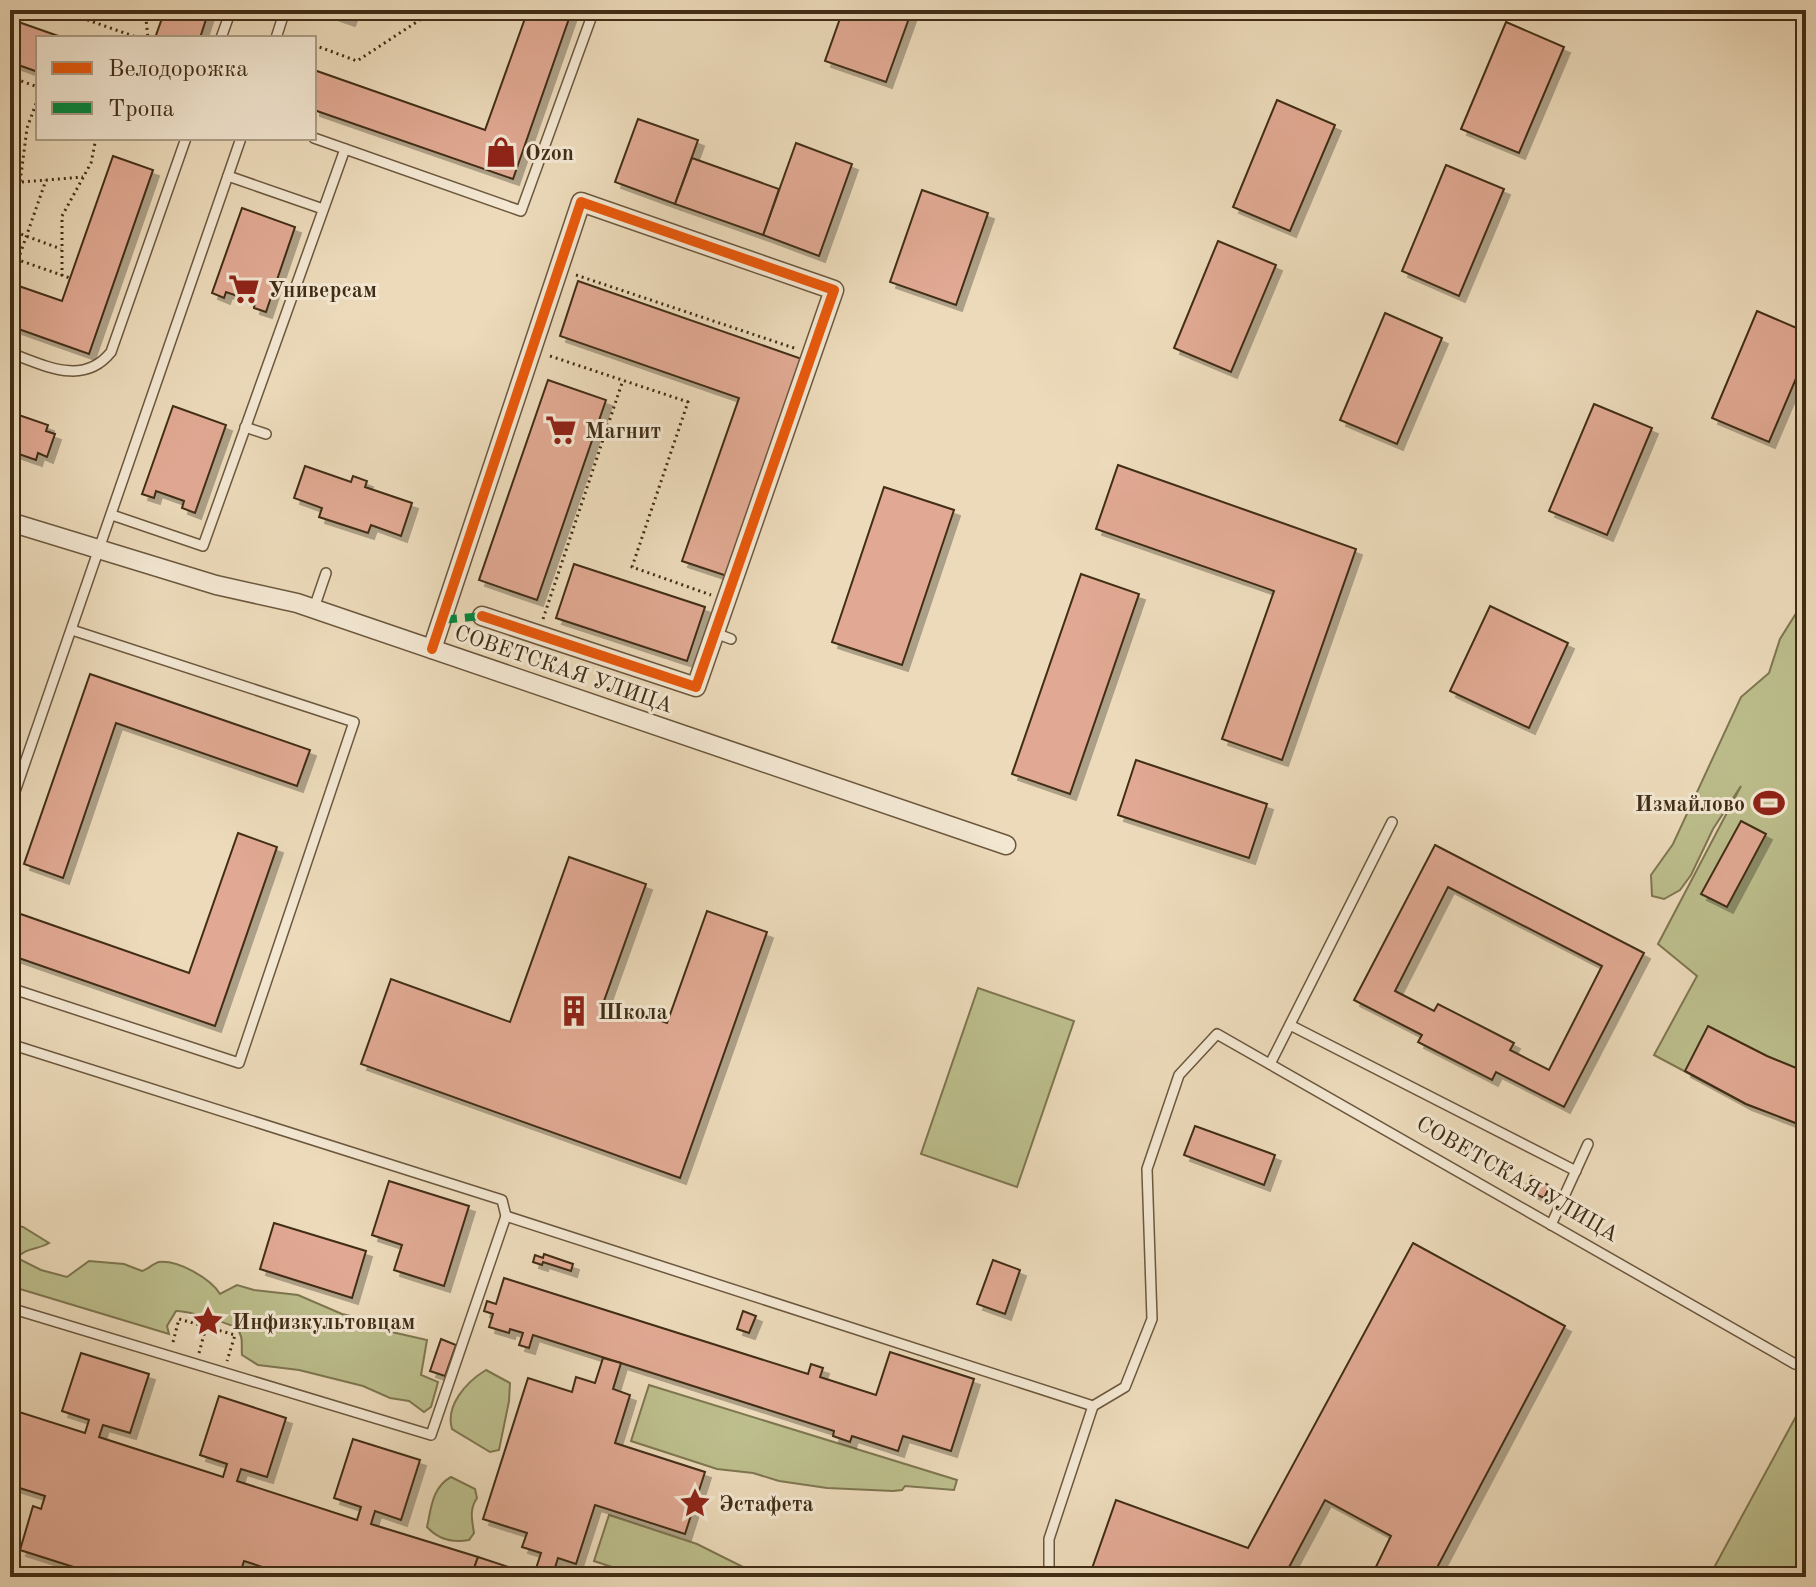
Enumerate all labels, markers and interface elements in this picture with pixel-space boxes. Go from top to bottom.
legend [36,36,316,140]
text: Велодорожка [108,58,248,82]
text: Тропа [108,98,175,122]
shop icon: Ozon [484,135,518,169]
place label: Ozon [525,143,574,165]
supermarket icon: Универсам [227,272,261,306]
place label: Универсам [268,280,377,302]
supermarket icon: Магнит [544,413,578,447]
place label: Магнит [585,421,661,443]
street label: СОВЕТСКАЯ УЛИЦА [451,622,676,718]
sports icon: Измайлово [1752,786,1786,820]
place label: Измайлово [1635,794,1745,816]
building icon: Школа [557,994,591,1028]
place label: Школа [598,1002,668,1024]
street label: СОВЕТСКАЯ УЛИЦА [1412,1113,1622,1247]
place icon: Инфизкультовцам [191,1304,225,1338]
place label: Инфизкультовцам [232,1312,415,1335]
place icon: Эстафета [678,1486,712,1520]
place label: Эстафета [719,1494,814,1517]

